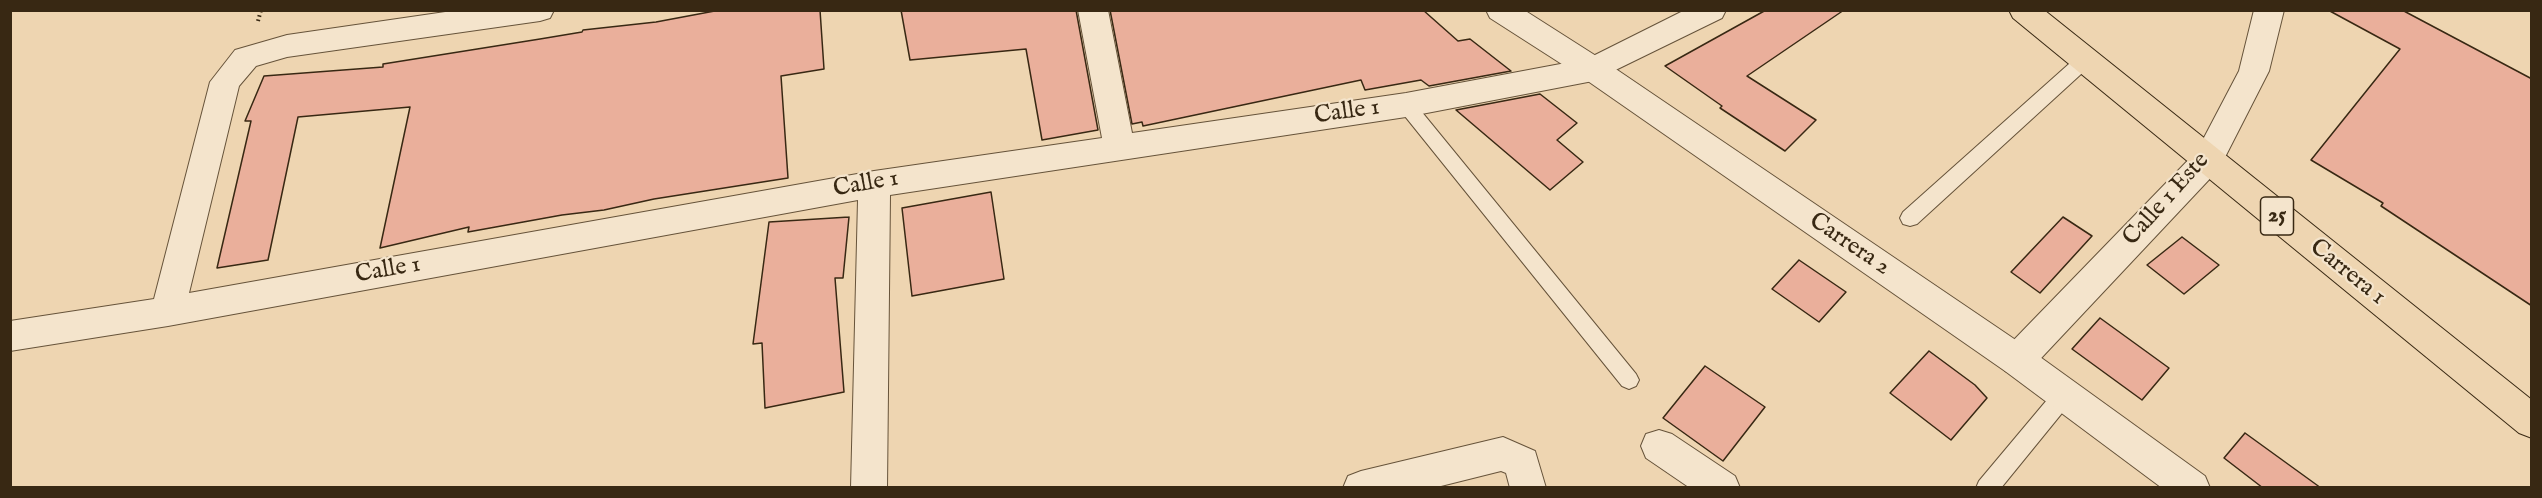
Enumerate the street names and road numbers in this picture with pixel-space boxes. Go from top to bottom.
street label: Calle 1 [1312,94,1382,132]
street label: Calle 1 Este [2118,148,2216,252]
street label: Calle 1 [831,165,901,205]
road number: 25 [2260,197,2294,235]
street label: Carrera 2 [1803,207,1895,283]
street label: Carrera 1 [2303,234,2391,312]
street label: Calle 1 [353,251,423,291]

